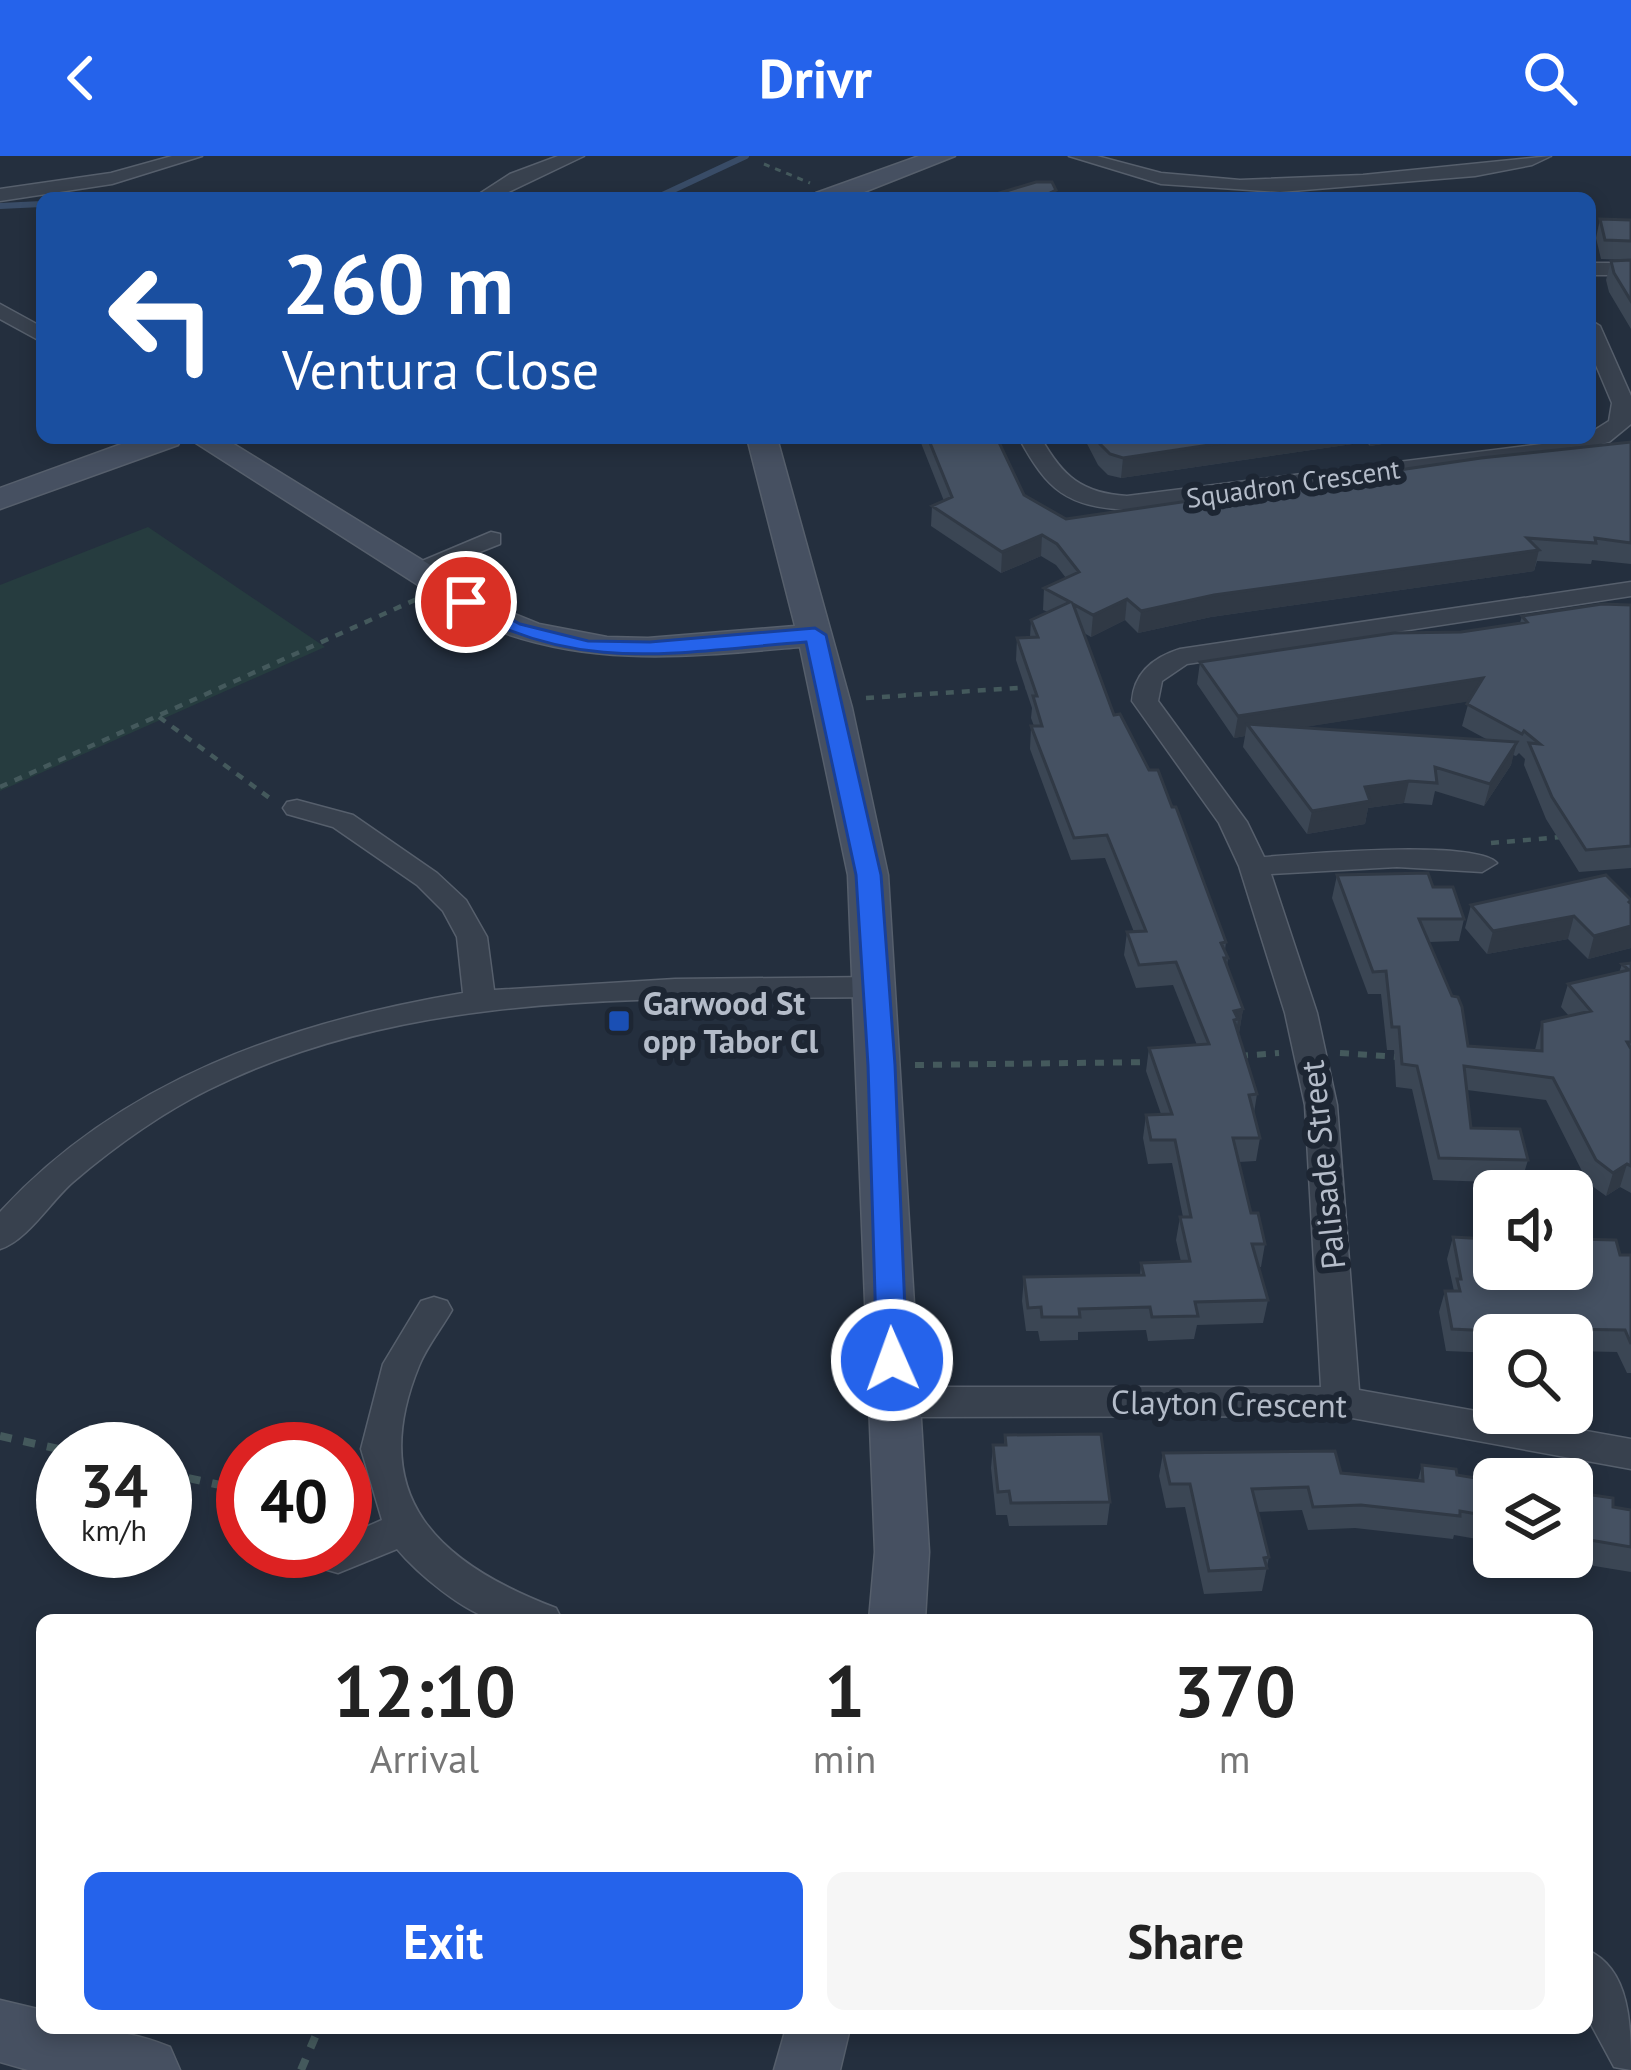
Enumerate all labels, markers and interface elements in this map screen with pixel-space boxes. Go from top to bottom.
text: Drivr [759,43,872,113]
icon: back [48,45,114,111]
icon: search [1517,45,1583,111]
text: 260 m [282,228,514,337]
icon: left [84,240,240,396]
text: Ventura Close [282,334,599,404]
street label: Squadron Crescent [1184,451,1402,515]
pin [415,551,517,653]
icon: arrive [433,569,499,635]
place label: Garwood St opp Tabor Cl [643,981,819,1062]
marker: Garwood St opp Tabor Cl [606,1008,632,1034]
street label: Palisade Street [1290,1058,1354,1272]
map controls [1473,1170,1593,1578]
button: sound [1473,1170,1593,1290]
position arrow [829,1297,955,1423]
button: search [1473,1314,1593,1434]
street label: Clayton Crescent [1111,1379,1347,1427]
speed limit sign: 40 [216,1422,372,1578]
text: 34 [80,1446,148,1524]
button: layers [1473,1458,1593,1578]
text: km/h [81,1510,147,1549]
text: 12:10 [333,1644,516,1737]
text: 1 [824,1644,865,1737]
text: 370 [1173,1644,1296,1737]
text: Arrival [370,1733,479,1784]
text: min [813,1733,876,1784]
text: m [1219,1733,1250,1784]
button: Exit [84,1872,803,2010]
button: Share [827,1872,1545,2010]

